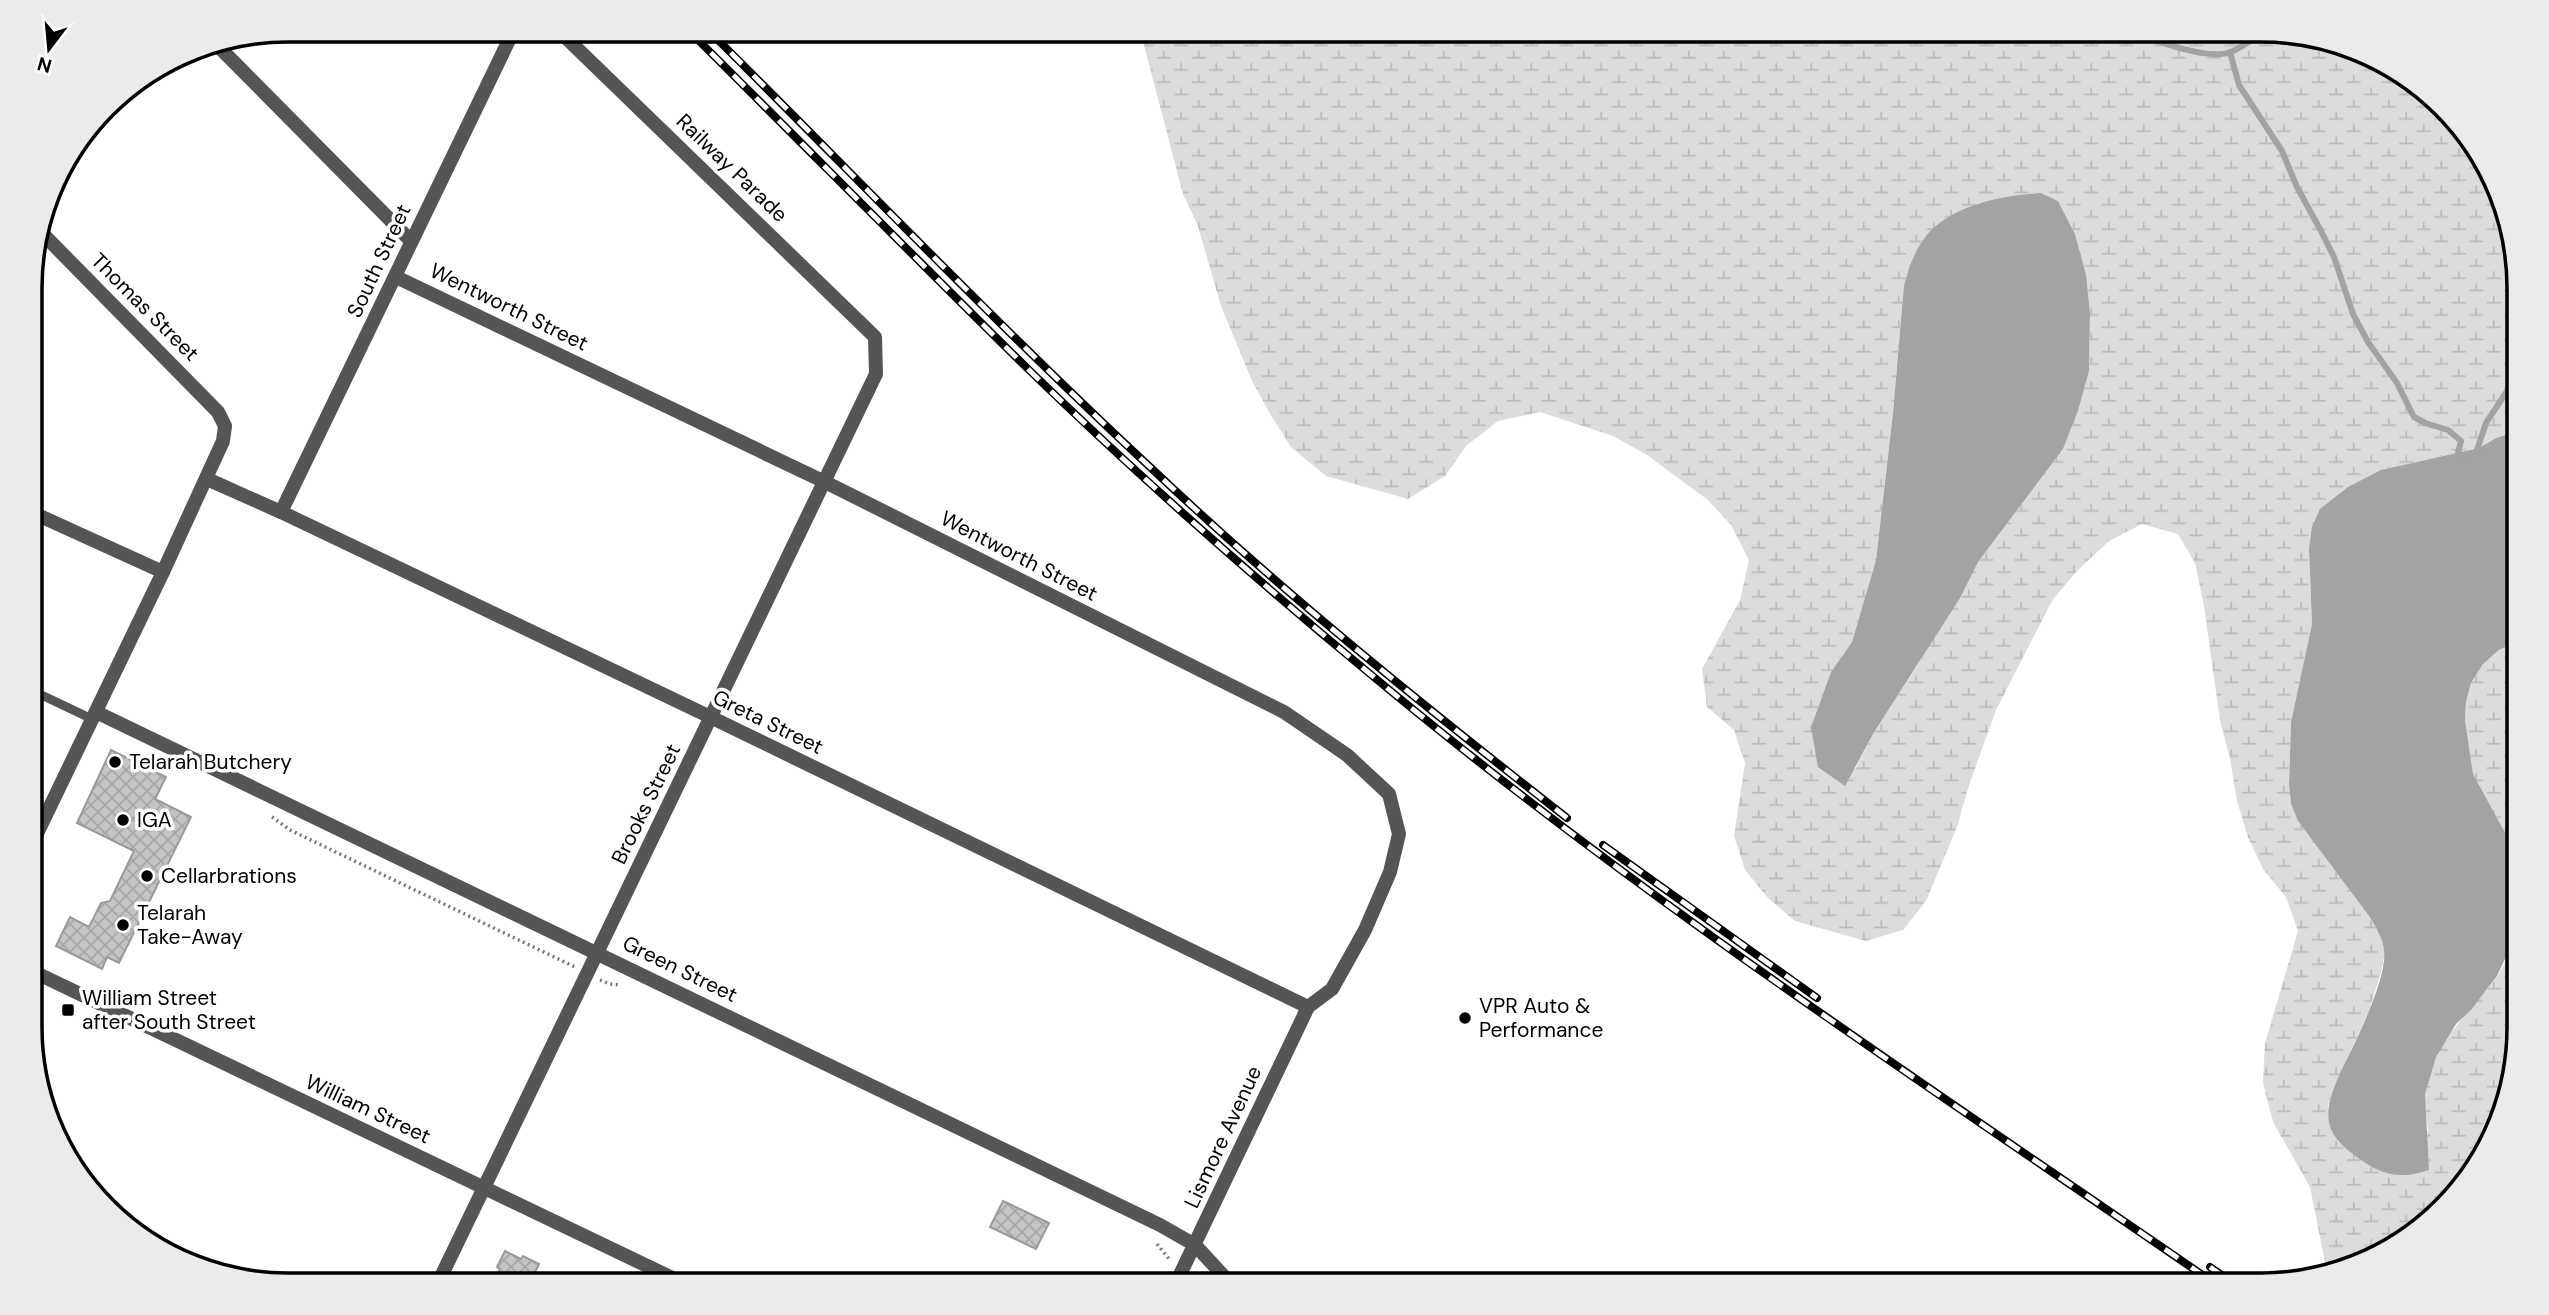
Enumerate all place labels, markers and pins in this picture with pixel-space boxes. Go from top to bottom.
place label: Telarah Butchery [129,748,292,776]
marker: Telarah Butchery [107,754,123,770]
place label: IGA [137,806,172,834]
marker: IGA [115,812,131,828]
place label: Cellarbrations [161,862,297,890]
marker: Cellarbrations [139,868,155,884]
place label: Telarah Take-Away [137,899,243,951]
marker: Telarah Take-Away [115,917,131,933]
place label: William Street after South Street [82,984,256,1036]
place label: VPR Auto & Performance [1479,992,1603,1044]
marker: William Street after South Street [60,1002,76,1018]
marker: VPR Auto & Performance [1457,1010,1473,1026]

